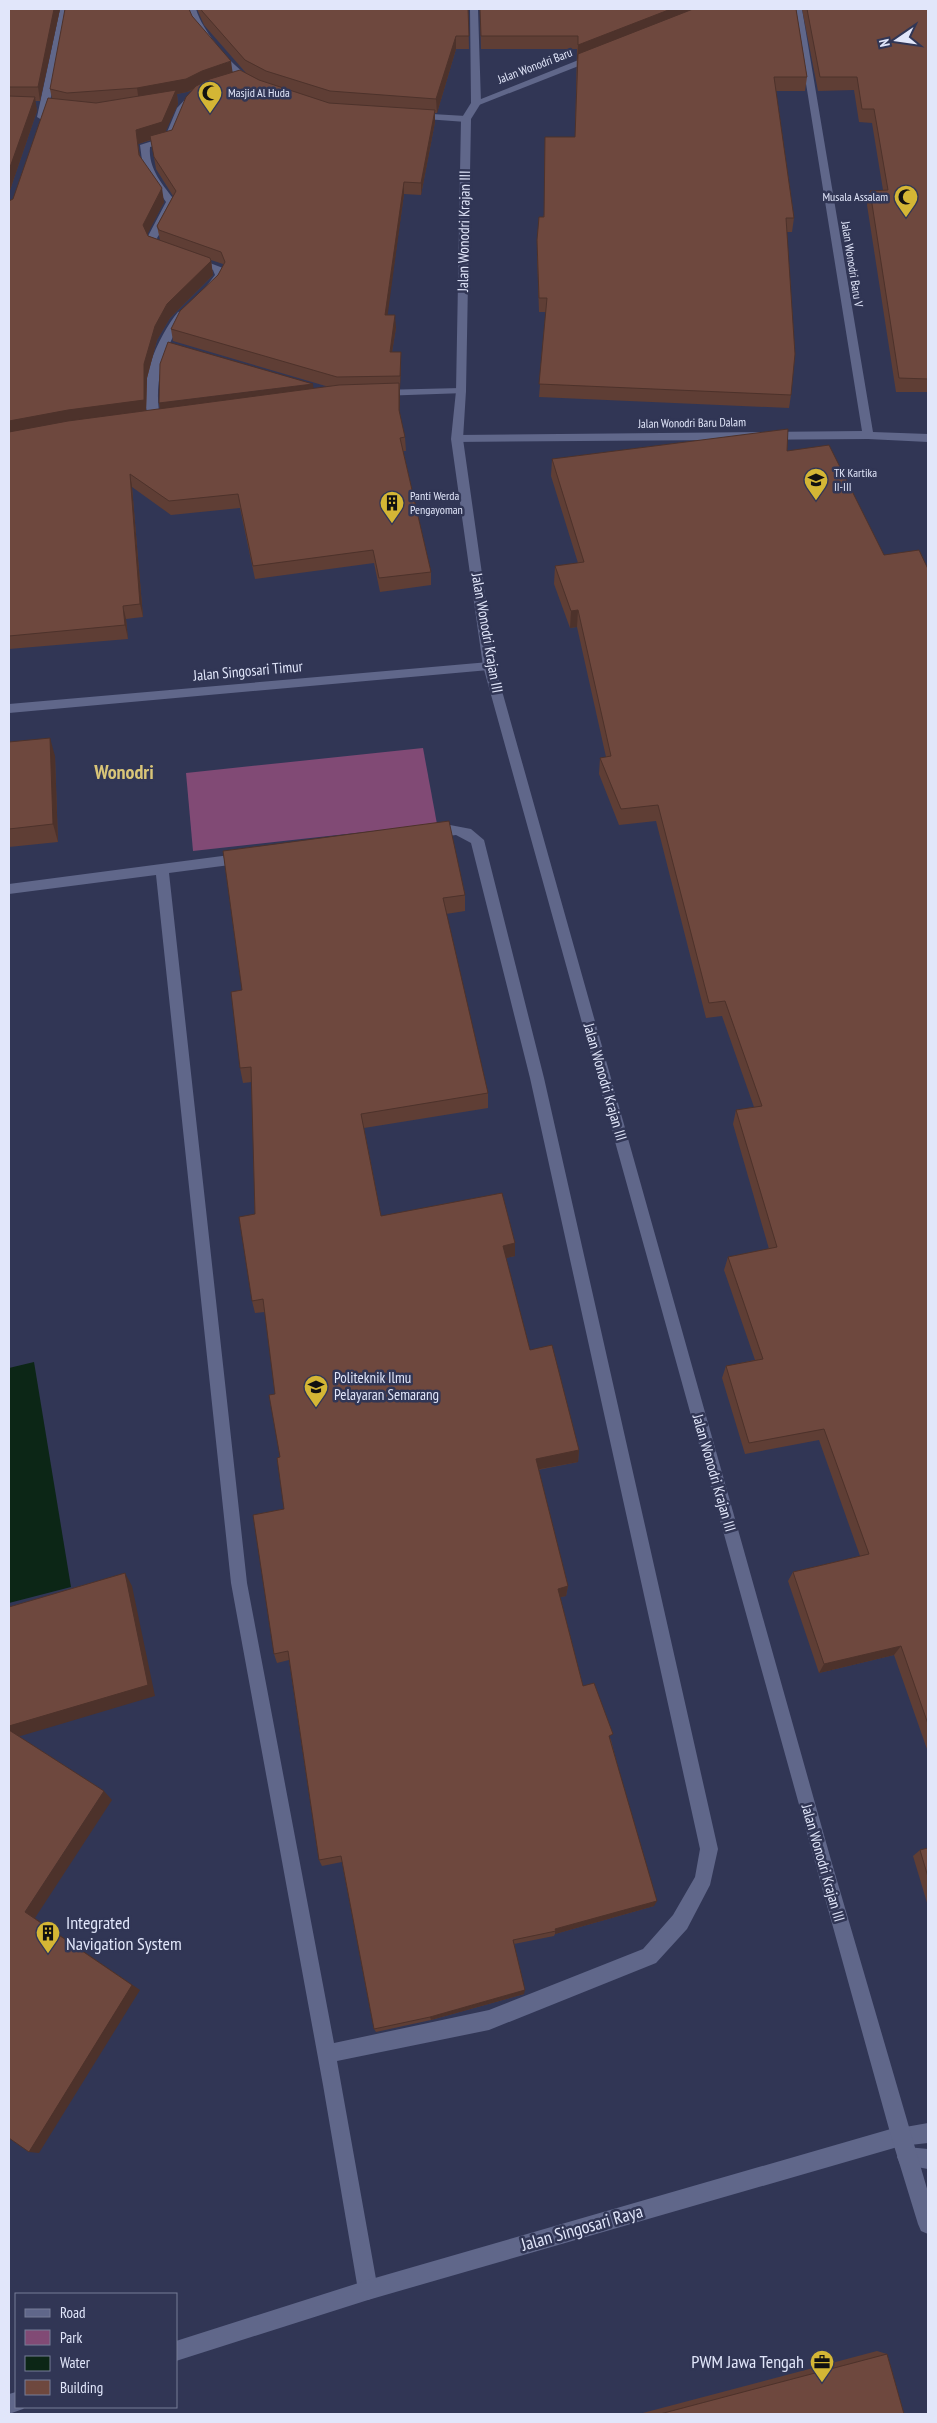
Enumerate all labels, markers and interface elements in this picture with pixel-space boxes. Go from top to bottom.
north arrow [872,15,922,65]
text: N [875,37,894,49]
street label: Jalan Wonodri Baru [494,44,574,87]
mosque icon: Masjid Al Huda [197,80,223,114]
place label: Masjid Al Huda [228,85,290,100]
street label: Jalan Wonodri Krajan III [453,170,474,293]
mosque icon: Musala Assalam [893,184,919,218]
place label: Musala Assalam [822,189,888,204]
street label: Jalan Wonodri Baru V [838,219,867,308]
street label: Jalan Wonodri Baru Dalam [637,414,746,431]
place label: TK Kartika II-III [834,465,877,494]
school or university icon: TK Kartika II-III [803,467,829,501]
place label: Panti Werda Pengayoman [410,488,463,517]
building icon: Panti Werda Pengayoman [379,490,405,524]
street label: Jalan Wonodri Krajan III [467,570,507,694]
street label: Jalan Singosari Timur [192,656,304,685]
district label: Wonodri [93,759,154,785]
street label: Jalan Wonodri Krajan III [579,1020,631,1143]
place label: Politeknik Ilmu Pelayaran Semarang [334,1368,439,1404]
school or university icon: Politeknik Ilmu Pelayaran Semarang [303,1374,329,1408]
street label: Jalan Wonodri Krajan III [688,1411,740,1534]
street label: Jalan Wonodri Krajan III [797,1801,849,1924]
place label: Integrated Navigation System [66,1911,182,1955]
building icon: Integrated Navigation System [35,1920,61,1954]
street label: Jalan Singosari Raya [517,2199,645,2256]
legend [15,2293,178,2408]
text: Road [60,2303,86,2322]
text: Park [60,2328,82,2347]
office icon: PWM Jawa Tengah [809,2349,835,2383]
place label: PWM Jawa Tengah [691,2350,804,2373]
text: Water [60,2353,91,2372]
text: Building [60,2378,103,2397]

